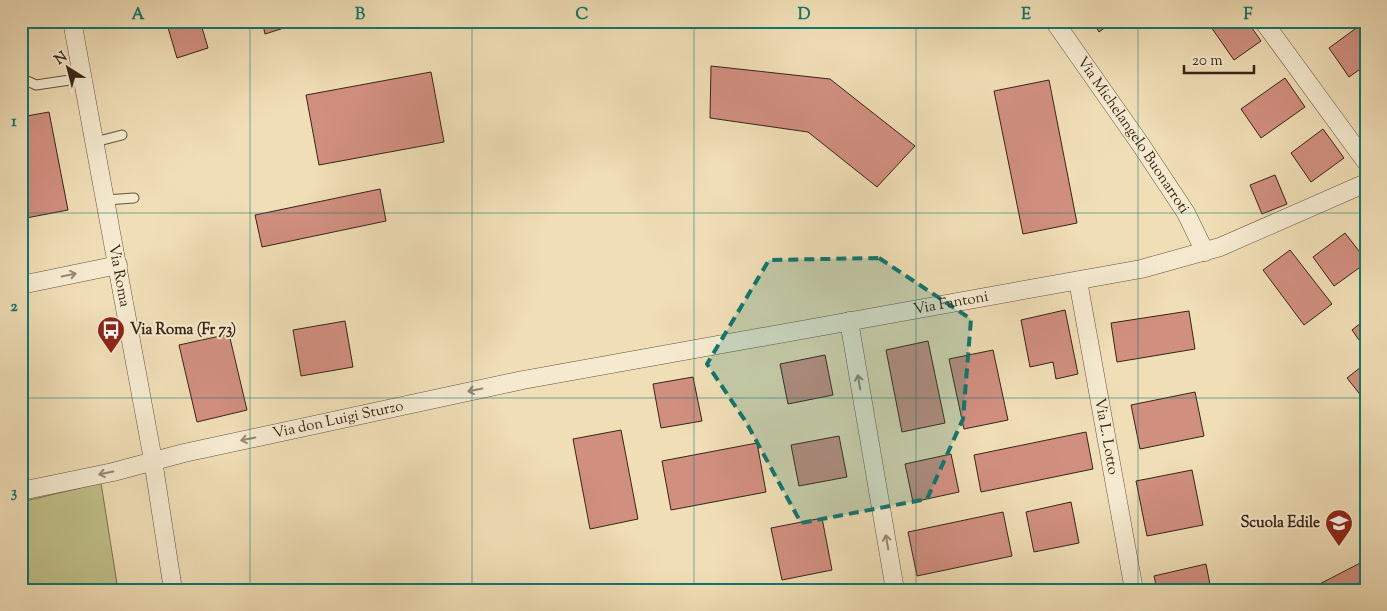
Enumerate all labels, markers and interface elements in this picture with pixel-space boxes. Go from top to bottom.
text: A [132,4,145,27]
text: B [355,4,365,27]
text: C [576,4,589,27]
text: D [798,4,811,27]
text: E [1021,4,1031,27]
text: F [1244,4,1253,27]
north arrow [42,42,92,92]
scale bar [1184,42,1254,74]
text: N [51,48,72,70]
text: 20 m [1192,51,1223,72]
street label: Via Michelangelo Buonarroti [1072,53,1194,218]
text: 1 [11,111,17,134]
street label: Via Roma [103,243,135,309]
one-way arrow [61,269,77,279]
street label: Via Fantoni [912,286,990,320]
text: 2 [10,296,18,319]
bus stop icon: Via Roma (Fr 73) [96,315,126,354]
place label: Via Roma (Fr 73) [130,320,236,341]
one-way arrow [854,374,864,390]
one-way arrow [468,386,484,395]
street label: Via don Luigi Sturzo [271,396,405,444]
street label: Via L. Lotto [1089,397,1123,476]
one-way arrow [241,435,257,444]
one-way arrow [99,469,115,478]
text: 3 [11,482,18,505]
school or university icon: Scuola Edile [1324,508,1354,547]
place label: Scuola Edile [1240,513,1320,534]
one-way arrow [881,534,891,550]

